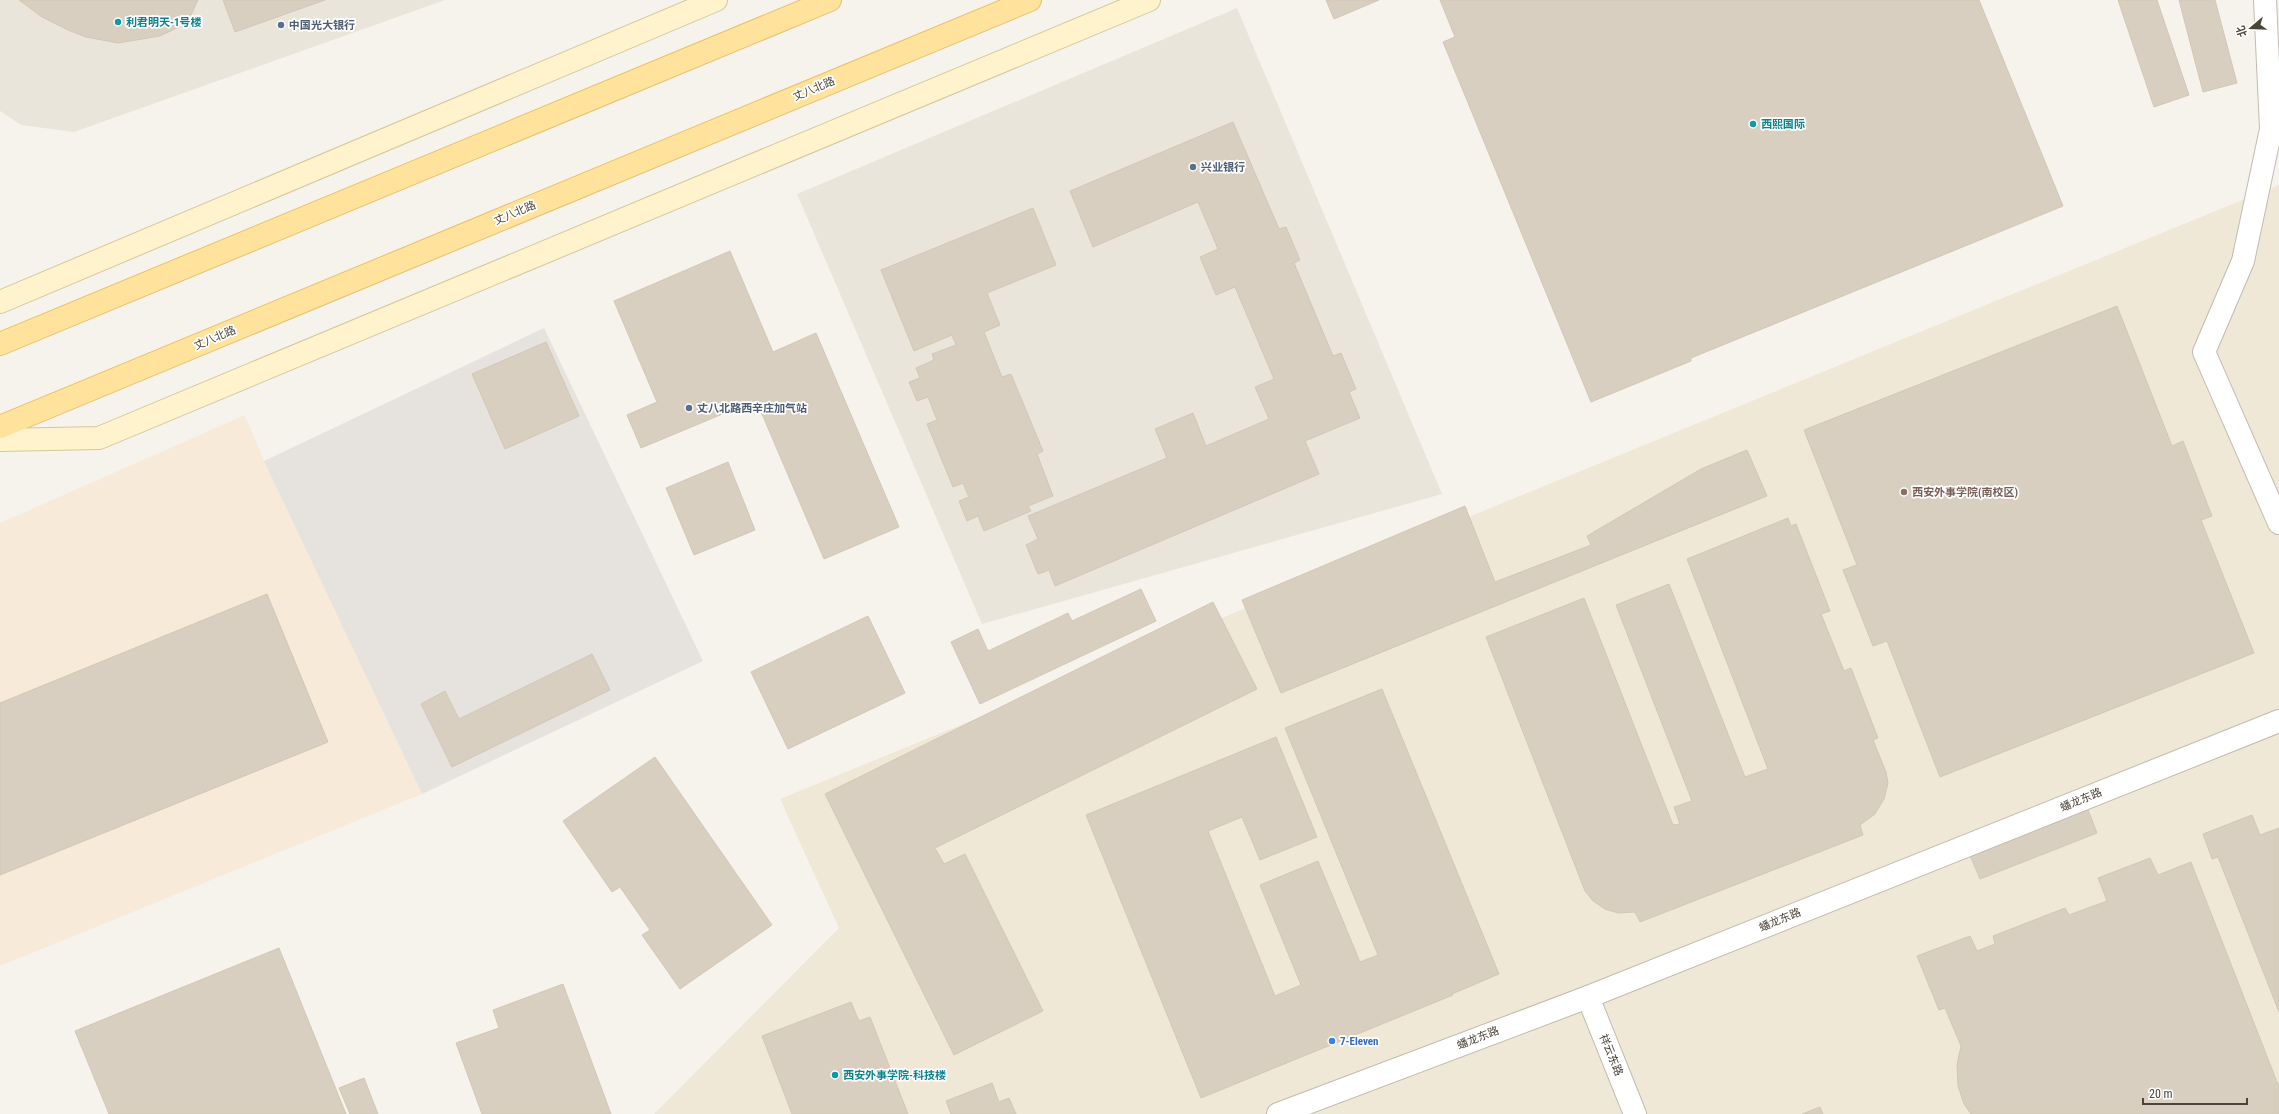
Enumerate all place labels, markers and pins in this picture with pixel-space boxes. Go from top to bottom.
place label: 利君明天-1号楼 [126,16,202,29]
marker: 利君明天-1号楼 [113,17,123,27]
place label: 中国光大银行 [289,19,355,32]
marker: 中国光大银行 [276,20,286,30]
place label: 西熙国际 [1761,118,1805,131]
marker: 西熙国际 [1748,119,1758,129]
place label: 兴业银行 [1201,161,1245,174]
marker: 兴业银行 [1188,162,1198,172]
place label: 丈八北路西辛庄加气站 [697,402,807,415]
marker: 丈八北路西辛庄加气站 [684,403,694,413]
place label: 西安外事学院(南校区) [1912,486,2018,499]
marker: 西安外事学院(南校区) [1899,487,1909,497]
place label: 7-Eleven [1340,1035,1378,1048]
marker: 7-Eleven [1327,1036,1337,1046]
place label: 西安外事学院-科技楼 [843,1069,946,1082]
marker: 西安外事学院-科技楼 [830,1070,840,1080]

